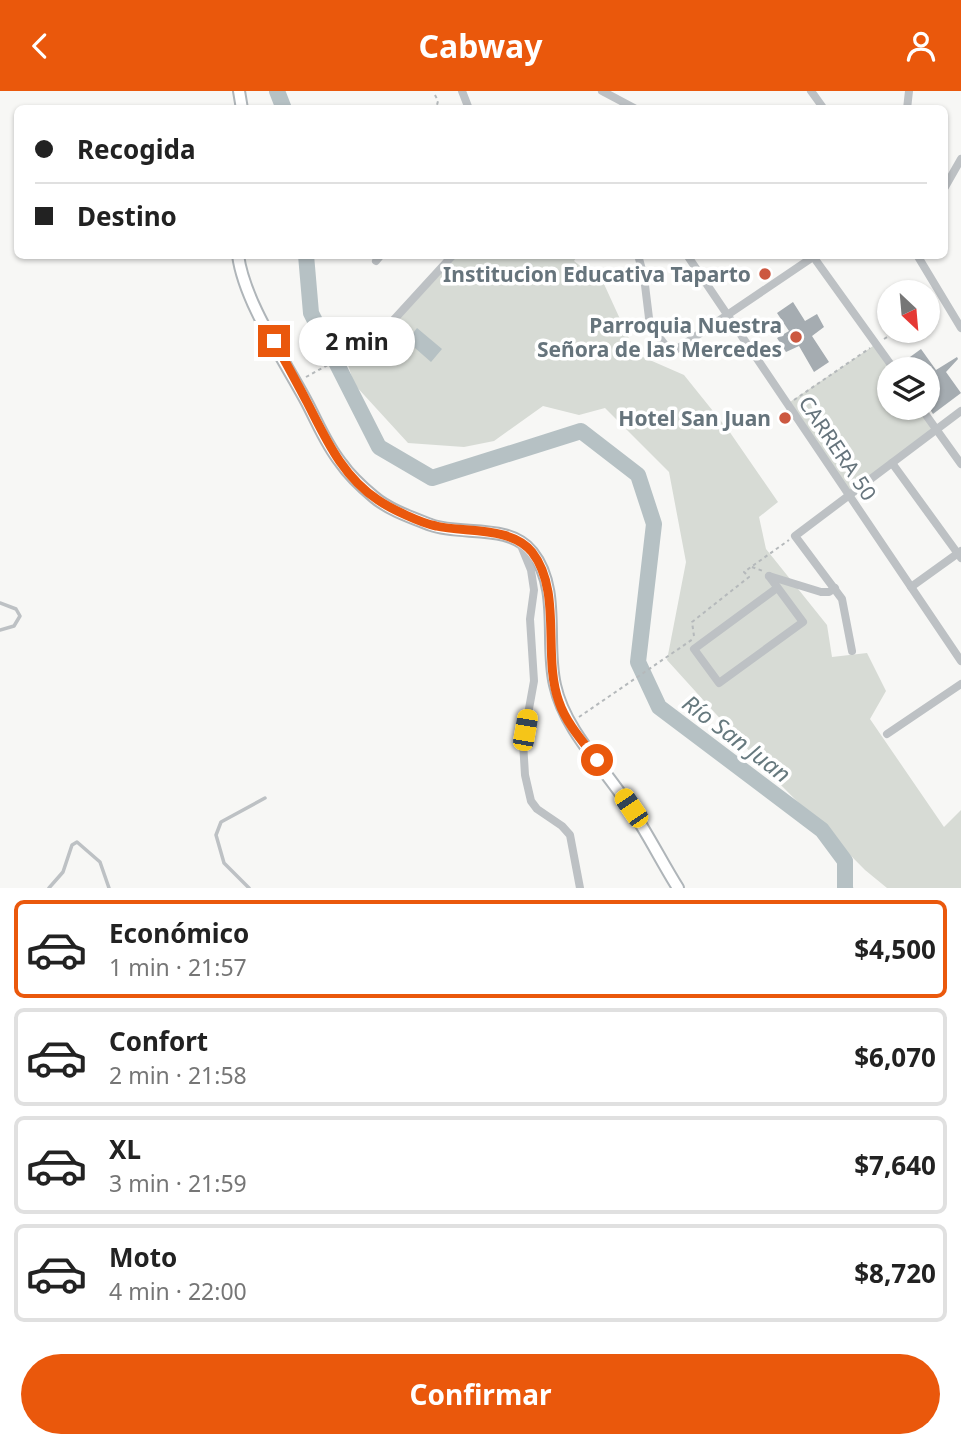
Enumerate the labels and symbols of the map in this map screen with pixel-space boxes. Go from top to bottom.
place label: Institucion Educativa Taparto [443,260,751,288]
marker: Institucion Educativa Taparto [757,266,773,282]
north arrow [877,280,940,343]
place label: Parroquia Nuestra Señora de las Mercedes [537,311,782,363]
callout: 2 min [298,317,414,365]
route end [258,325,290,357]
marker: Parroquia Nuestra Señora de las Mercedes [788,329,804,345]
street label: CARRERA 50 [793,390,883,506]
place label: Hotel San Juan [618,404,771,432]
marker: Hotel San Juan [777,410,793,426]
water label: Río San Juan [676,687,798,789]
car [512,707,539,753]
route start [581,744,613,776]
car [611,785,652,831]

